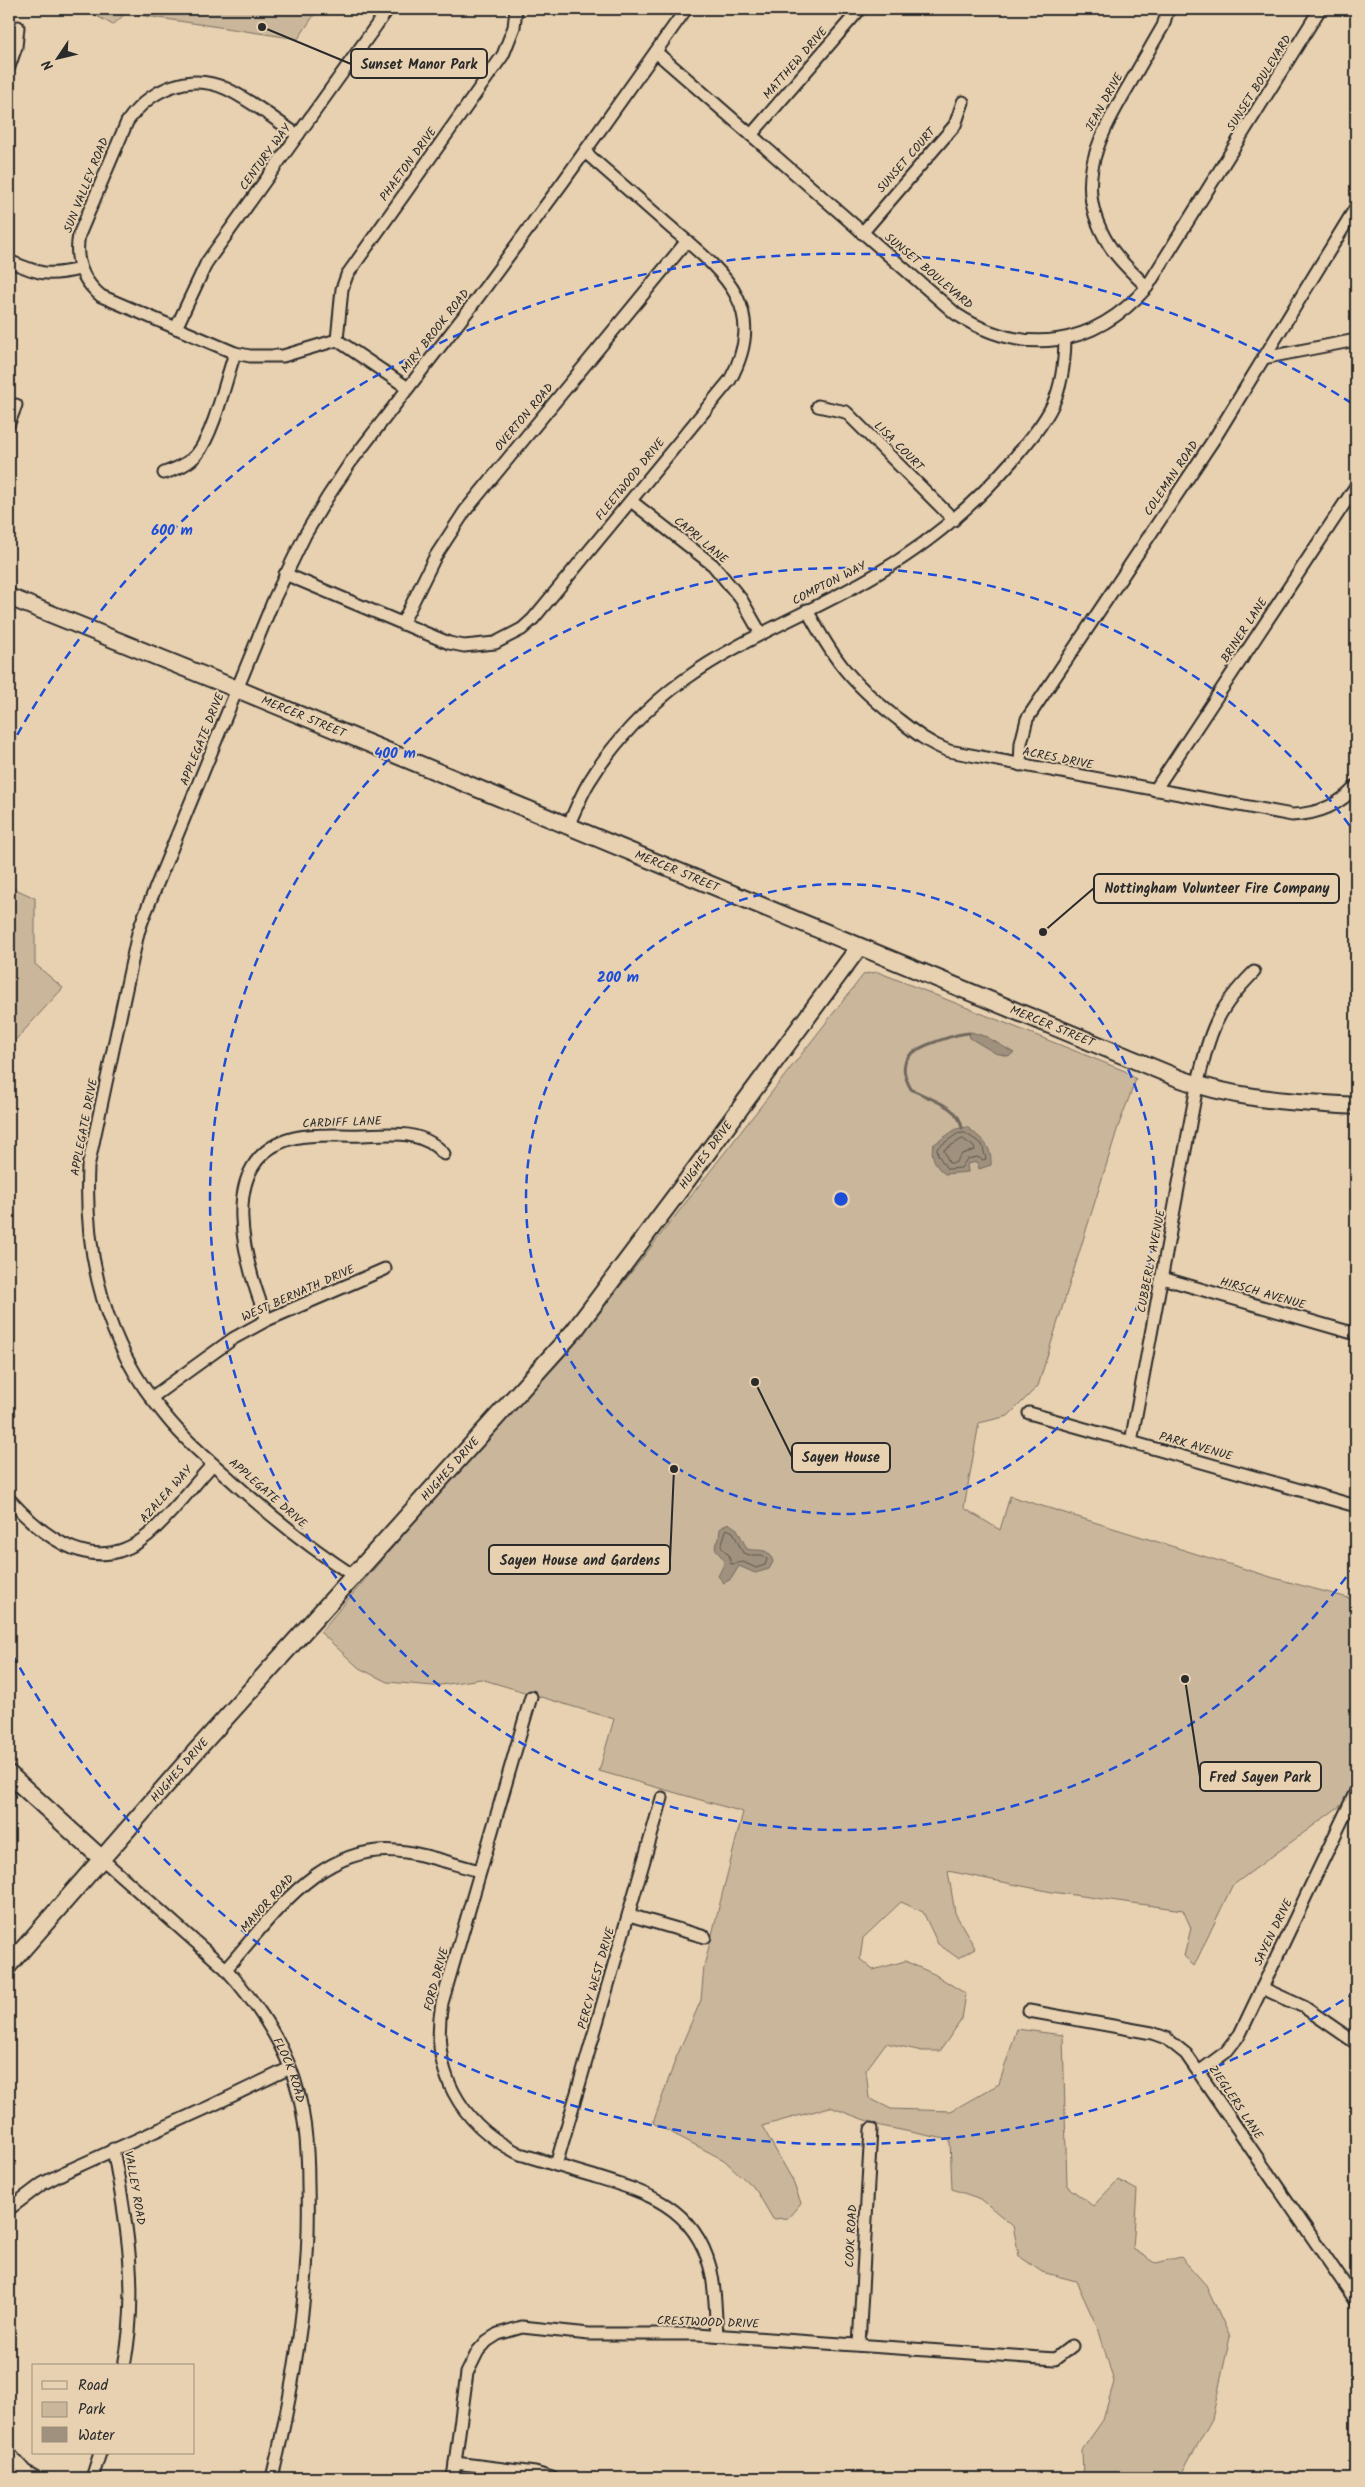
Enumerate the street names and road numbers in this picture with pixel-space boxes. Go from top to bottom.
street label: MATTHEW DRIVE [758,22,833,104]
street label: SUNSET BOULEVARD [1222,31,1297,135]
street label: JEAN DRIVE [1080,68,1129,135]
street label: CENTURY WAY [235,119,297,195]
street label: SUNSET COURT [872,122,941,197]
street label: PHAETON DRIVE [375,123,442,205]
street label: SUN VALLEY ROAD [59,134,114,236]
street label: SUNSET BOULEVARD [880,229,977,314]
street label: MIRY BROOK ROAD [396,285,475,378]
street label: OVERTON ROAD [490,379,559,456]
street label: LISA COURT [869,417,929,477]
street label: FLEETWOOD DRIVE [591,433,670,525]
street label: COLEMAN ROAD [1139,437,1204,520]
street label: CAPRI LANE [669,512,733,569]
street label: COMPTON WAY [789,556,871,610]
street label: BRINER LANE [1216,593,1273,667]
street label: APPLEGATE DRIVE [175,689,230,788]
street label: MERCER STREET [258,691,350,744]
street label: ACRES DRIVE [1021,742,1096,775]
street label: MERCER STREET [632,845,723,898]
street label: MERCER STREET [1007,1001,1099,1053]
street label: APPLEGATE DRIVE [66,1076,103,1177]
street label: CARDIFF LANE [302,1112,383,1133]
street label: HUGHES DRIVE [674,1116,738,1194]
street label: CUBBERLY AVENUE [1132,1207,1171,1314]
street label: WEST BERNATH DRIVE [238,1260,359,1327]
street label: HIRSCH AVENUE [1218,1272,1309,1315]
street label: PARK AVENUE [1157,1427,1236,1466]
street label: HUGHES DRIVE [416,1432,485,1505]
street label: APPLEGATE DRIVE [224,1454,312,1534]
street label: AZALEA WAY [135,1461,198,1527]
street label: HUGHES DRIVE [146,1733,214,1807]
street label: MANOR ROAD [236,1869,299,1937]
street label: SAYEN DRIVE [1249,1895,1298,1969]
street label: PERCY WEST DRIVE [573,1924,620,2031]
street label: FORD DRIVE [419,1944,454,2013]
street label: FLOCK ROAD [268,2034,309,2105]
street label: ZIEGLERS LANE [1204,2061,1268,2144]
street label: VALLEY ROAD [119,2150,150,2227]
street label: COOK ROAD [840,2204,863,2268]
street label: CRESTWOOD DRIVE [656,2311,761,2334]

